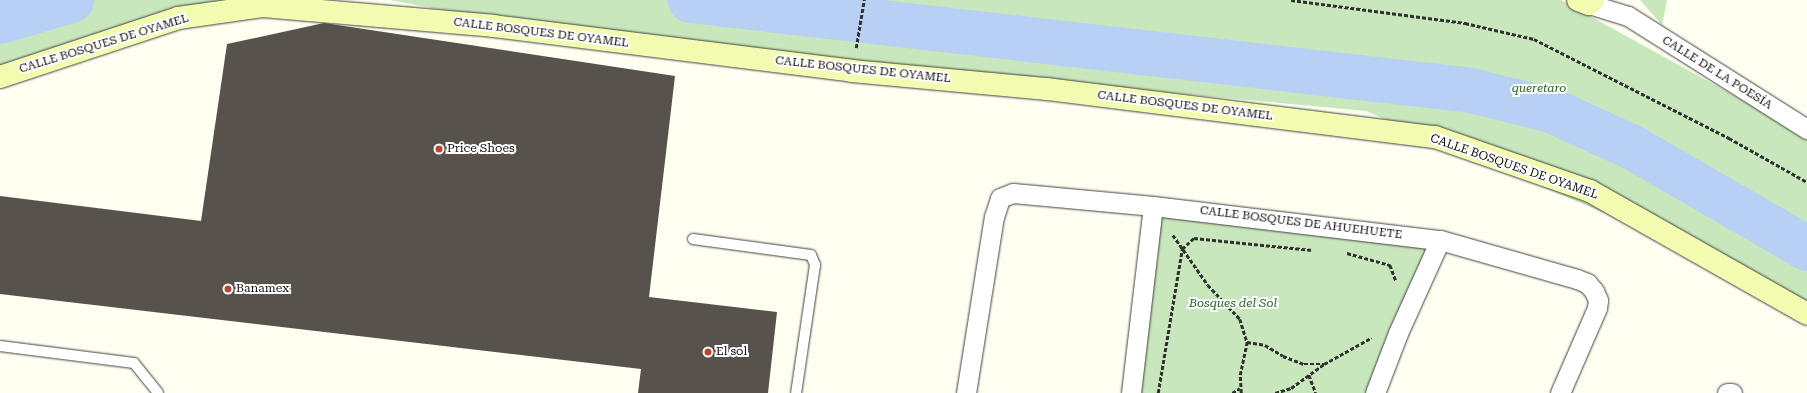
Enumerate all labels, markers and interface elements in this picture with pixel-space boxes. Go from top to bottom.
street label: CALLE BOSQUES DE OYAMEL [18,11,190,77]
street label: CALLE BOSQUES DE OYAMEL [453,15,629,51]
street label: CALLE DE LA POESÍA [1659,33,1775,113]
street label: CALLE BOSQUES DE OYAMEL [775,54,951,86]
park label: queretaro [1512,82,1566,96]
street label: CALLE BOSQUES DE OYAMEL [1097,88,1273,124]
street label: CALLE BOSQUES DE OYAMEL [1428,131,1600,203]
place label: Price Shoes [447,142,515,156]
marker: Price Shoes [434,144,444,154]
street label: CALLE BOSQUES DE AHUEHUETE [1199,203,1403,243]
place label: Banamex [236,282,289,296]
marker: Banamex [223,284,233,294]
park label: Bosques del Sol [1189,297,1277,311]
place label: El sol [716,345,747,359]
marker: El sol [703,347,713,357]

